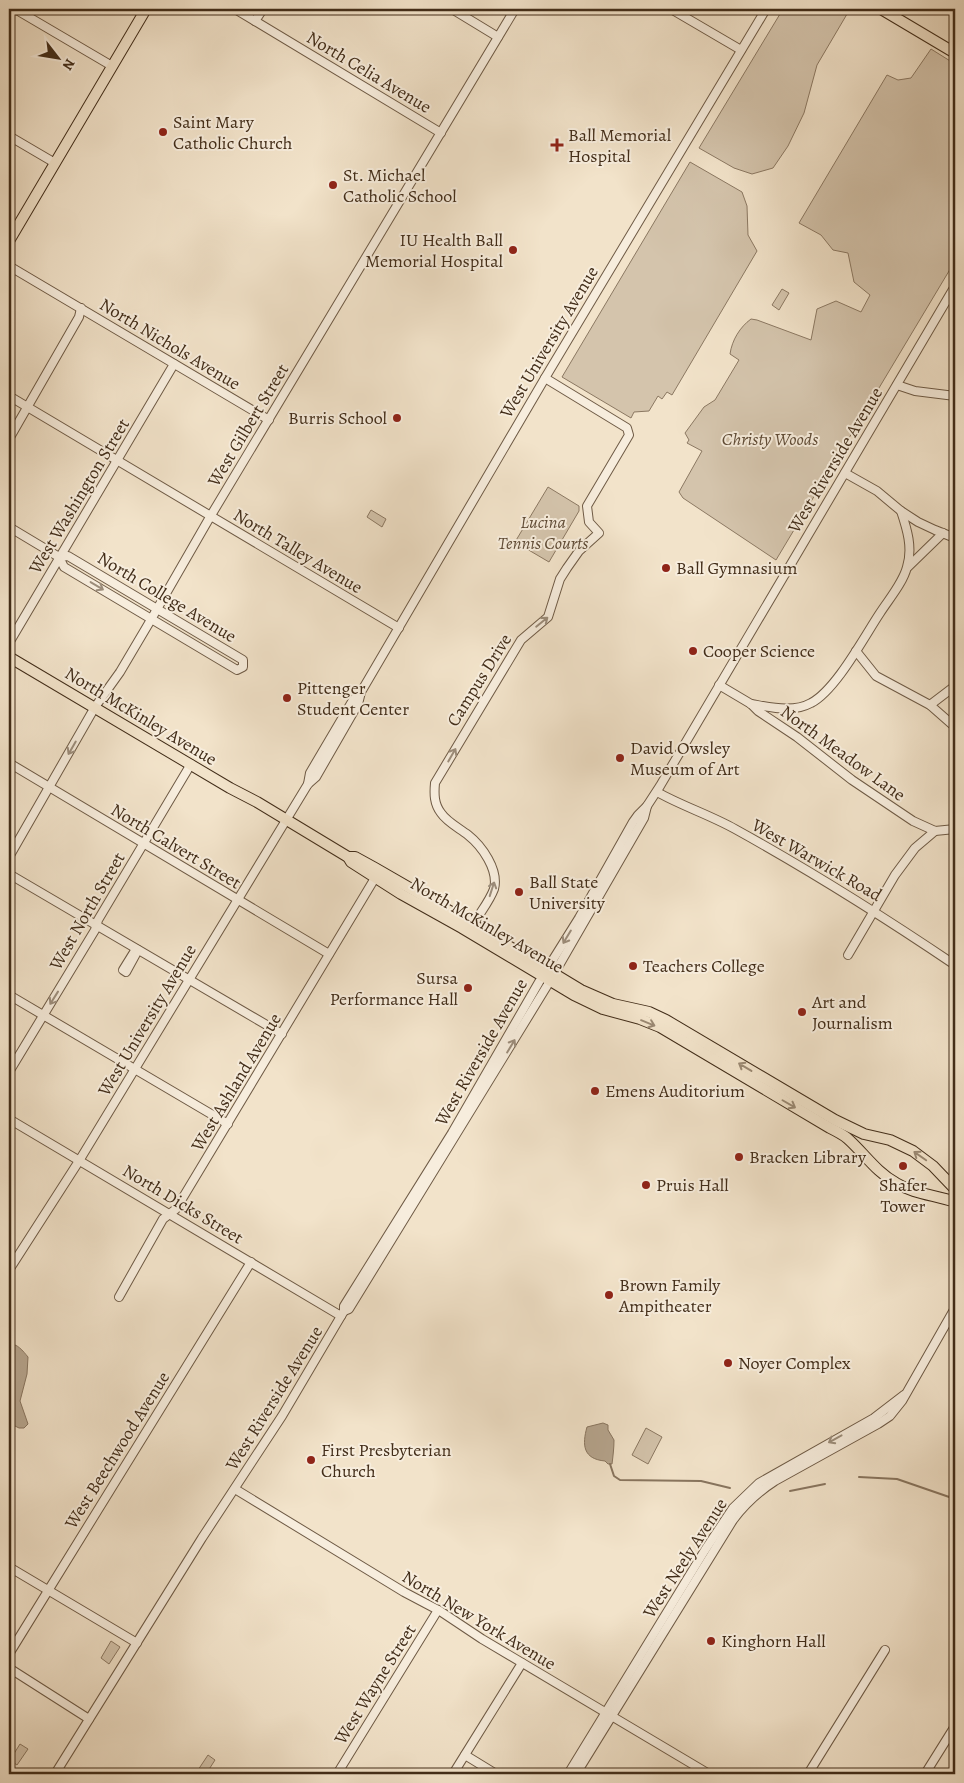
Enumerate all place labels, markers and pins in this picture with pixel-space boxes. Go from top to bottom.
place label: Saint Mary Catholic Church [173,110,293,155]
place label: Ball Memorial Hospital [568,123,672,168]
marker: Saint Mary Catholic Church [157,126,169,138]
marker: Ball Memorial Hospital [550,138,564,152]
place label: St. Michael Catholic School [343,163,457,208]
marker: St. Michael Catholic School [327,179,339,191]
place label: IU Health Ball Memorial Hospital [365,228,504,273]
marker: IU Health Ball Memorial Hospital [507,244,519,256]
place label: Burris School [288,406,388,430]
marker: Burris School [391,412,403,424]
place label: Ball Gymnasium [676,556,797,580]
marker: Ball Gymnasium [660,562,672,574]
place label: Cooper Science [703,639,815,663]
marker: Cooper Science [687,645,699,657]
place label: Pittenger Student Center [297,676,409,721]
marker: Pittenger Student Center [281,692,293,704]
place label: David Owsley Museum of Art [630,736,740,781]
marker: David Owsley Museum of Art [614,752,626,764]
place label: Ball State University [529,870,606,915]
marker: Ball State University [513,886,525,898]
place label: Teachers College [643,954,765,978]
marker: Teachers College [627,960,639,972]
place label: Sursa Performance Hall [330,966,459,1011]
marker: Sursa Performance Hall [462,982,474,994]
place label: Art and Journalism [811,990,893,1035]
marker: Art and Journalism [796,1006,808,1018]
place label: Emens Auditorium [605,1079,745,1103]
marker: Emens Auditorium [589,1085,601,1097]
place label: Bracken Library [749,1145,867,1169]
marker: Bracken Library [733,1151,745,1163]
marker: Shafer Tower [897,1160,909,1172]
place label: Pruis Hall [656,1173,729,1197]
place label: Shafer Tower [879,1173,927,1218]
marker: Pruis Hall [640,1179,652,1191]
place label: Brown Family Ampitheater [618,1273,721,1318]
marker: Brown Family Ampitheater [603,1289,615,1301]
place label: Noyer Complex [738,1351,851,1375]
marker: Noyer Complex [722,1357,734,1369]
place label: First Presbyterian Church [321,1438,452,1483]
marker: First Presbyterian Church [305,1454,317,1466]
place label: Kinghorn Hall [721,1629,826,1653]
marker: Kinghorn Hall [705,1635,717,1647]

